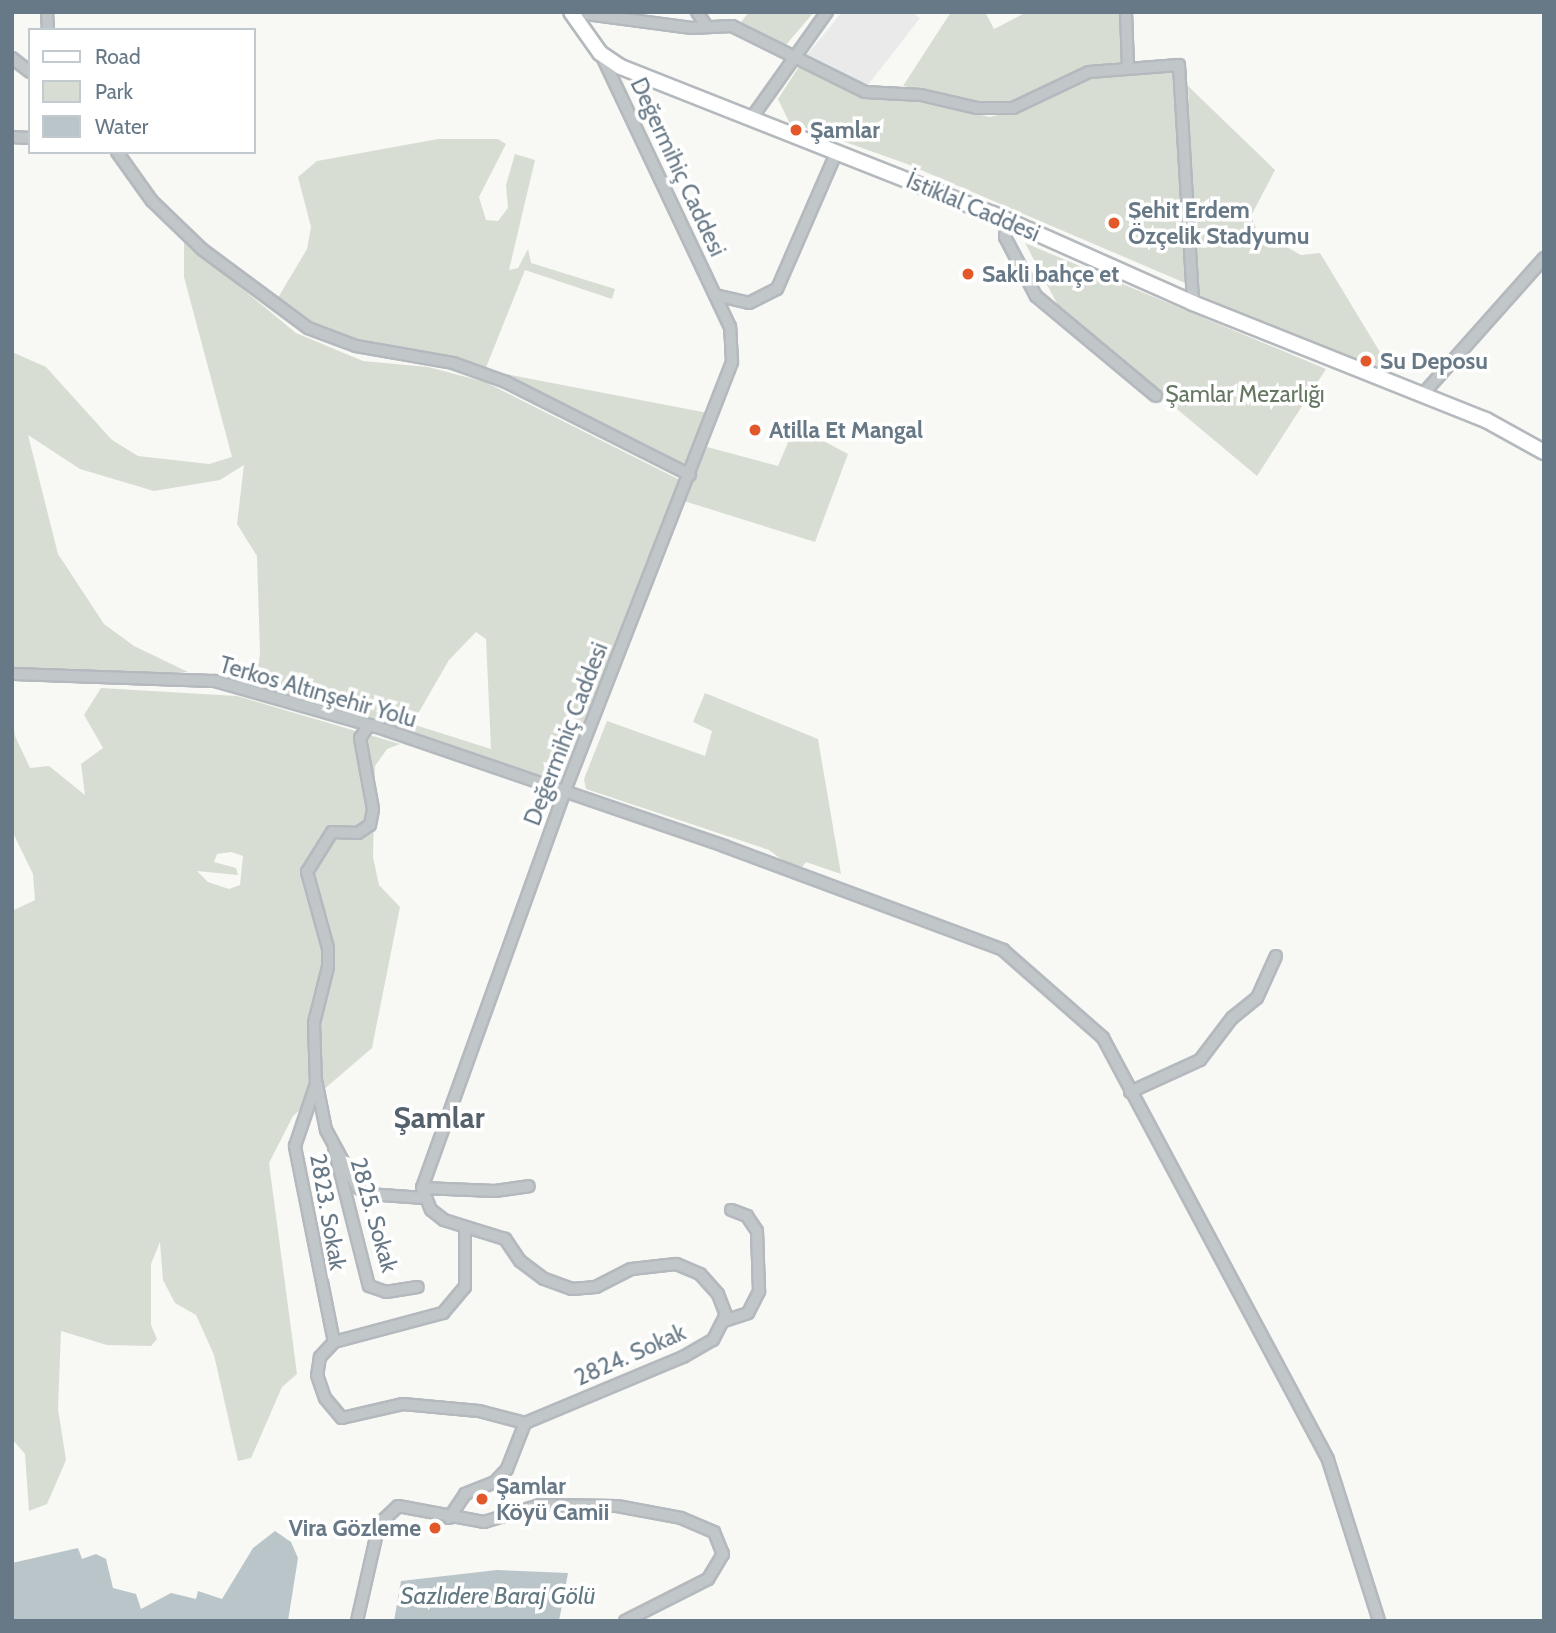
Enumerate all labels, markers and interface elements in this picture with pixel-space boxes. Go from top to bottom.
legend [28,28,256,154]
text: Road [95,44,141,69]
street label: Değermihiç Caddesi [625,73,731,261]
text: Park [95,79,133,104]
text: Water [95,114,148,139]
place label: Şamlar [810,116,880,144]
marker: Şamlar [788,122,804,138]
street label: İstiklal Caddesi [902,166,1044,248]
place label: Şehit Erdem Özçelik Stadyumu [1128,196,1309,250]
marker: Şehit Erdem Özçelik Stadyumu [1106,215,1122,231]
place label: Sakli bahçe et [982,260,1119,288]
marker: Sakli bahçe et [960,266,976,282]
place label: Su Deposu [1380,347,1488,375]
marker: Su Deposu [1358,353,1374,369]
park label: Şamlar Mezarlığı [1165,380,1325,408]
place label: Atilla Et Mangal [769,416,923,444]
marker: Atilla Et Mangal [747,422,763,438]
street label: Değermihiç Caddesi [518,639,614,829]
street label: Terkos Altınşehir Yolu [216,651,420,733]
district label: Şamlar [393,1100,485,1136]
street label: 2823. Sokak [304,1151,352,1273]
street label: 2825. Sokak [344,1154,404,1276]
street label: 2824. Sokak [570,1318,690,1392]
place label: Şamlar Köyü Camii [496,1472,609,1526]
marker: Şamlar Köyü Camii [474,1491,490,1507]
place label: Vira Gözleme [289,1514,421,1542]
marker: Vira Gözleme [427,1520,443,1536]
water label: Sazlıdere Baraj Gölü [401,1582,595,1610]

